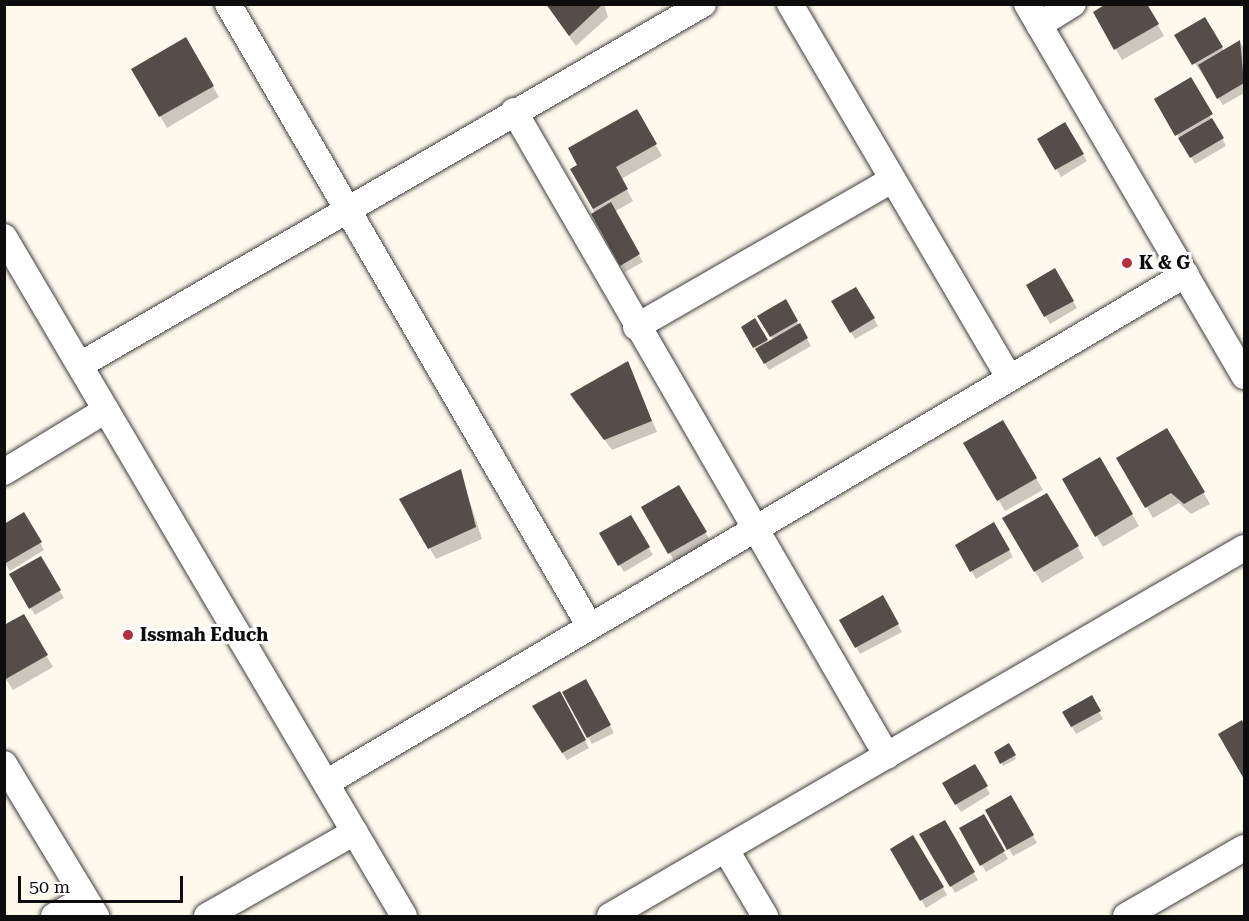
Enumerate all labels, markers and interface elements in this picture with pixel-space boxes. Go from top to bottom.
place label: K & G [1139,252,1190,274]
marker: K & G [1120,256,1134,270]
place label: Issmah Educh [140,624,268,646]
marker: Issmah Educh [121,628,135,642]
scale bar [21,864,186,902]
text: 50 m [29,876,70,897]

